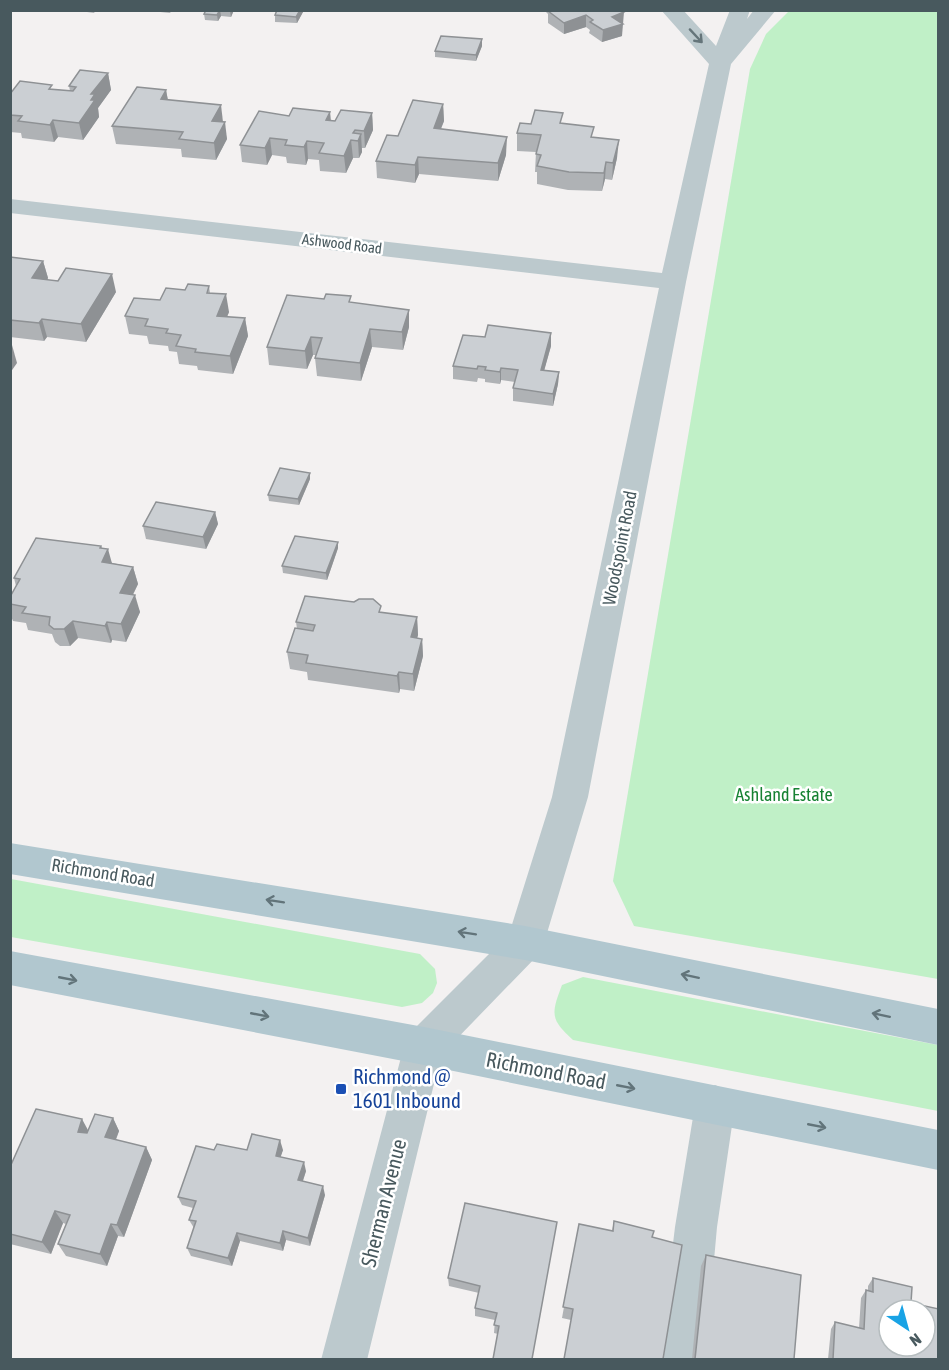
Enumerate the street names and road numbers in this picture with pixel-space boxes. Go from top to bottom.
street label: Ashwood Road [301,230,383,257]
street label: Woodspoint Road [598,489,641,607]
street label: Richmond Road [50,854,156,891]
street label: Richmond Road [484,1047,608,1093]
street label: Sherman Avenue [356,1136,410,1269]

